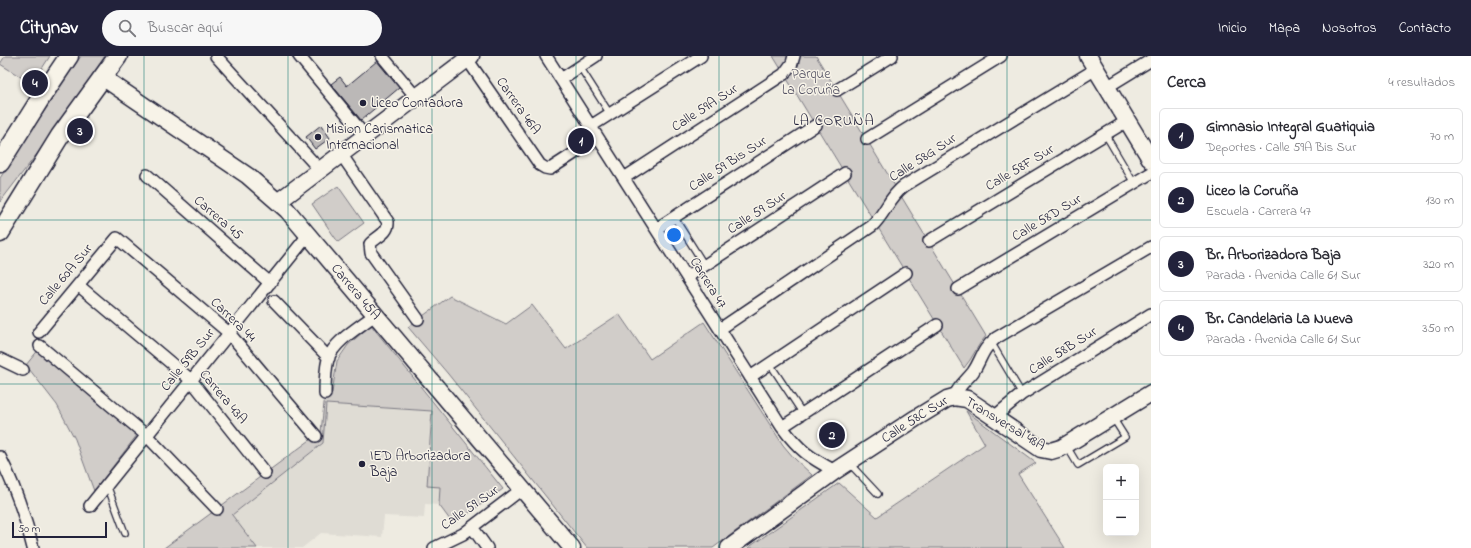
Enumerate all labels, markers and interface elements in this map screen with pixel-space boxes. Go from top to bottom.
search box [102,10,382,46]
text: Citynav [20,15,78,42]
icon: search [116,17,138,39]
text: Buscar aquí [148,17,223,39]
text: Inicio [1218,18,1247,39]
text: Mapa [1269,18,1300,39]
text: Nosotros [1322,18,1377,39]
text: Contacto [1399,18,1451,39]
park label: Parque La Coruña [782,64,840,101]
pin: 4 [22,68,48,98]
text: Cerca [1167,70,1206,95]
street label: Carrera 46A [490,73,546,139]
text: 4 resultados [1388,73,1455,92]
street label: Calle 59A Sur [668,78,743,137]
place label: Liceo Contadora [371,93,463,114]
marker: Liceo Contadora [358,98,368,108]
district label: LA CORUÑA [793,110,875,132]
pin: 3 [67,116,93,146]
text: Gimnasio Integral Guatiquia [1206,116,1375,138]
place label: Mision Carismatica Internacional [326,119,433,156]
pin: 1 [568,126,594,156]
text: 1 [1179,127,1183,146]
text: 70 m [1430,127,1454,146]
street label: Calle 58G Sur [885,128,961,188]
street label: Calle 59 Bis Sur [685,131,772,197]
marker: Mision Carismatica Internacional [313,132,323,142]
text: Deportes · Calle 59A Bis Sur [1206,138,1356,157]
street label: Calle 58F Sur [982,139,1059,197]
text: Liceo la Coruña [1206,180,1298,202]
street label: Calle 59 Sur [723,186,791,240]
street label: Calle 58D Sur [1008,189,1086,247]
street label: Carrera 45 [189,191,247,245]
text: 2 [1178,191,1184,210]
text: 130 m [1426,191,1454,210]
text: Escuela · Carrera 47 [1206,202,1311,221]
your location [664,225,684,245]
street label: Calle 60A Sur [34,239,99,311]
text: Br. Arborizadora Baja [1206,244,1341,266]
street label: Carrera 47 [684,253,732,313]
text: 3 [1178,255,1184,274]
text: 320 m [1423,255,1454,274]
street label: Carrera 45A [326,259,386,324]
text: Parada · Avenida Calle 61 Sur [1206,266,1360,285]
street label: Carrera 44 [205,293,261,348]
text: Br. Candelaria La Nueva [1206,308,1353,330]
text: 4 [1178,319,1184,338]
text: 350 m [1422,319,1454,338]
street label: Calle 58B Sur [1025,321,1102,380]
street label: Calle 59B Sur [156,323,221,396]
text: Parada · Avenida Calle 61 Sur [1206,330,1360,349]
street label: Carrera 43A [194,365,252,429]
street label: Calle 58C Sur [877,390,953,448]
street label: Transversal 48A [961,392,1049,456]
pin: 2 [819,420,845,450]
place label: IED Arborizadora Baja [369,446,471,483]
marker: IED Arborizadora Baja [357,459,367,469]
map controls [1103,464,1139,536]
button: + [1103,464,1139,500]
street label: Calle 59 Sur [437,480,504,536]
button: − [1103,500,1139,536]
scale bar [12,520,107,539]
text: 50 m [18,521,40,537]

